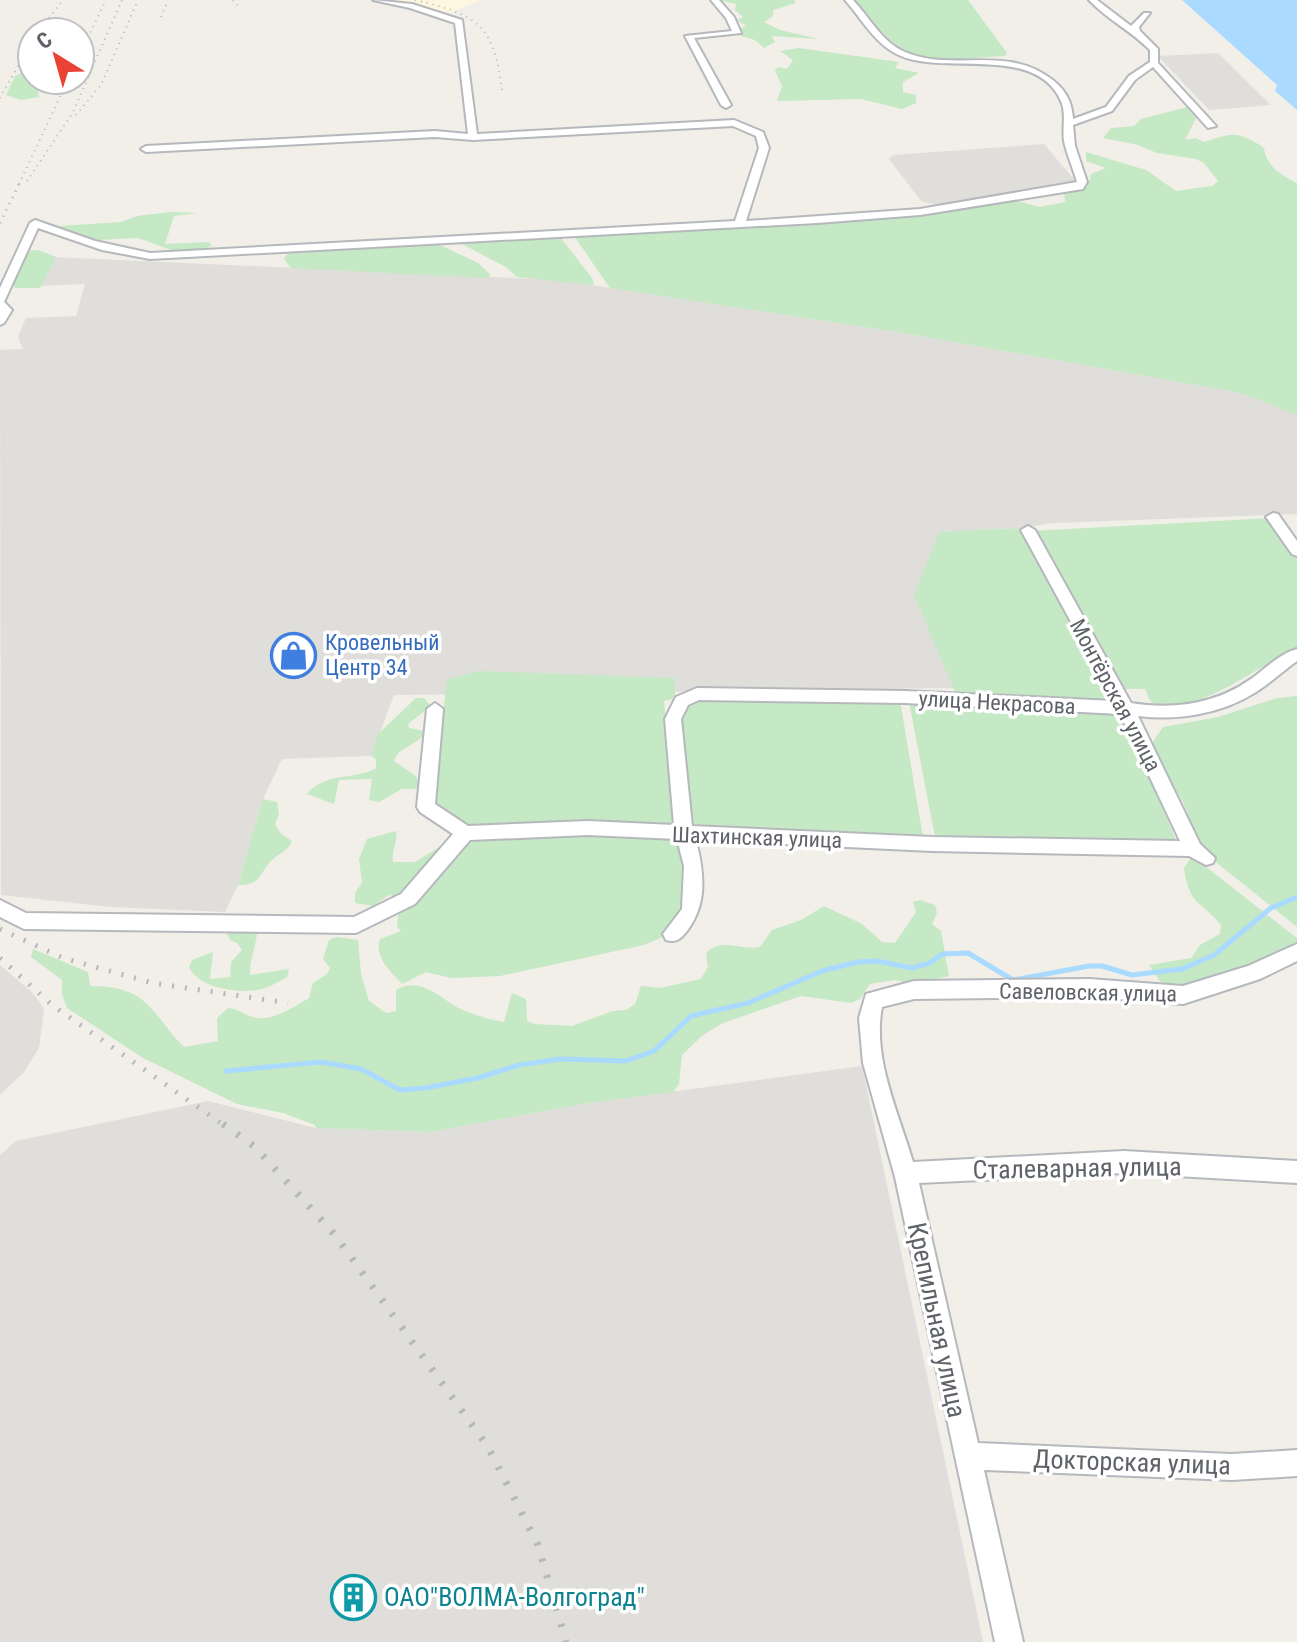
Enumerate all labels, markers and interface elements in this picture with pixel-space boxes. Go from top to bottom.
north arrow [16,16,96,96]
text: С [32,27,57,54]
street label: Монтёрская улица [1065,615,1166,776]
place label: Кровельный Центр 34 [325,630,439,680]
shop icon: Кровельный Центр 34 [270,631,318,679]
street label: улица Некрасова [918,686,1076,719]
street label: Шахтинская улица [672,822,842,853]
street label: Савеловская улица [999,978,1177,1007]
street label: Сталеварная улица [972,1151,1182,1185]
street label: Крепильная улица [902,1220,972,1420]
street label: Докторская улица [1033,1444,1231,1480]
building icon: ОАО"ВОЛМА-Волгоград" [329,1573,377,1621]
place label: ОАО"ВОЛМА-Волгоград" [384,1582,645,1612]

